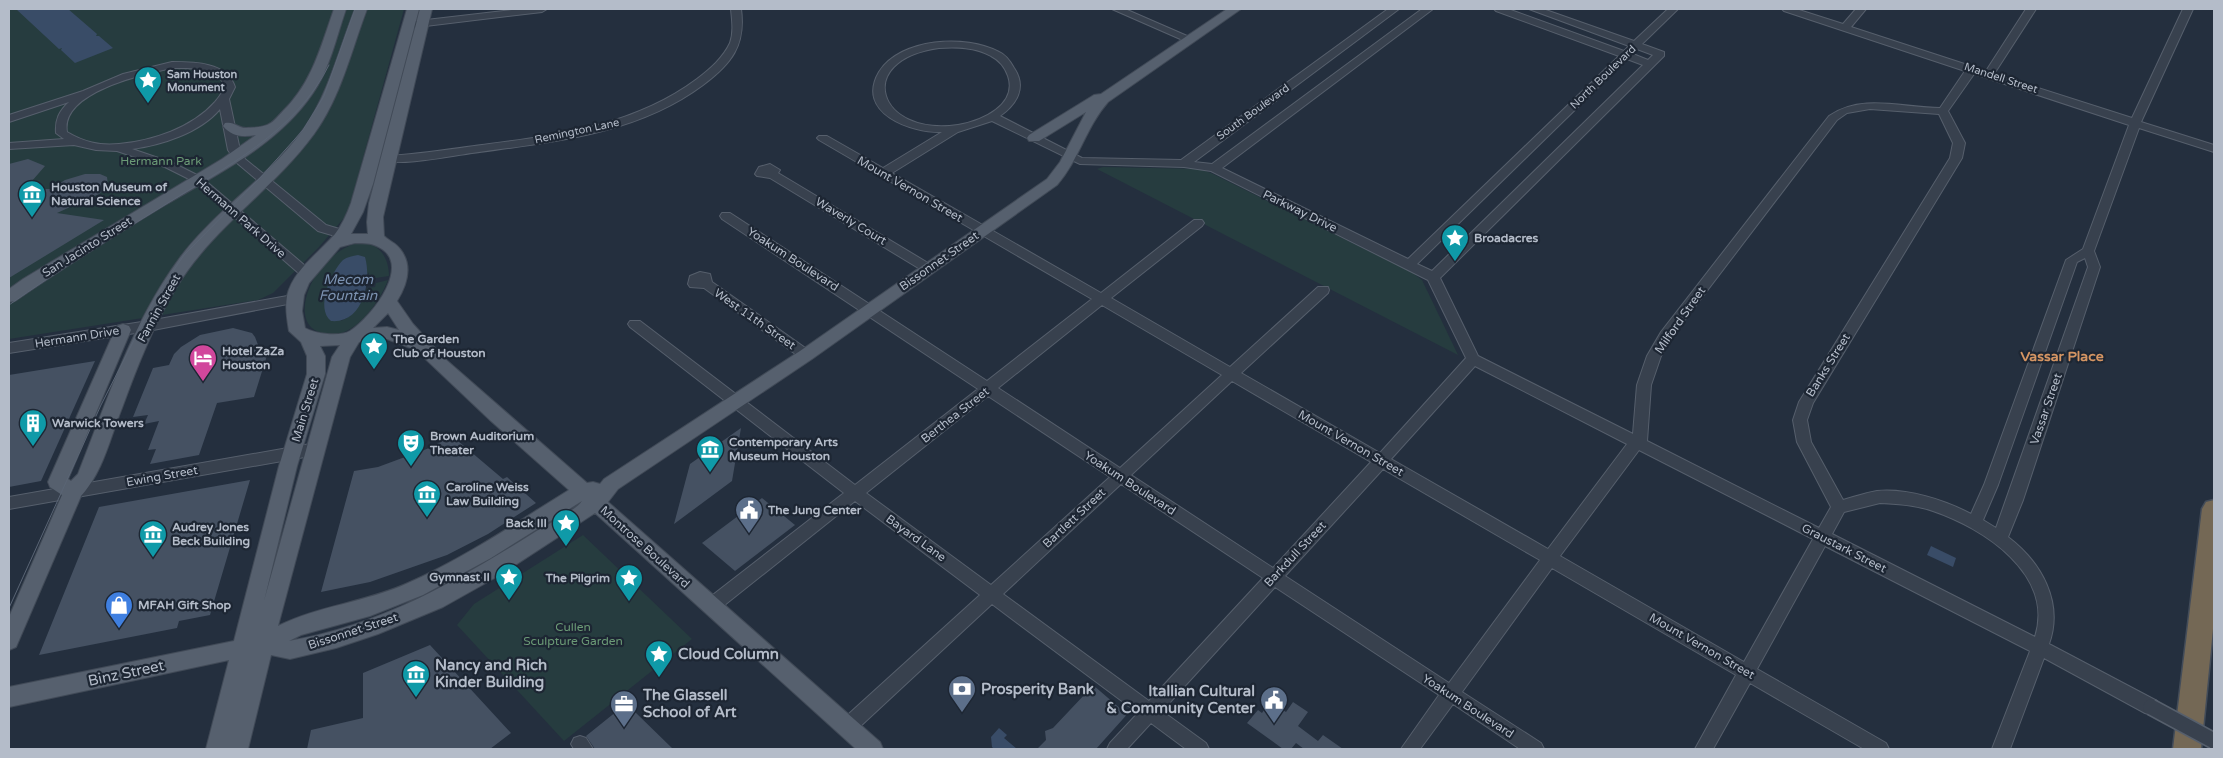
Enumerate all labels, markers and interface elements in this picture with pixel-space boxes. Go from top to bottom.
street label: North Boulevard [1568,42,1639,112]
street label: Mandell Street [1963,60,2039,96]
place icon: Sam Houston Monument [133,65,163,104]
place label: Sam Houston Monument [167,68,238,94]
street label: South Boulevard [1214,81,1292,143]
street label: Remington Lane [533,116,621,146]
street label: Mount Vernon Street [855,153,966,225]
park label: Hermann Park [120,154,202,168]
street label: Hermann Park Drive [193,175,289,261]
museum icon: Houston Museum of Natural Science [17,179,47,218]
place label: Houston Museum of Natural Science [51,180,167,208]
street label: Parkway Drive [1261,187,1340,235]
street label: Waverly Court [813,194,889,248]
street label: San Jacinto Street [40,214,135,280]
place icon: Broadacres [1440,223,1470,262]
street label: Yoakum Boulevard [745,224,841,294]
street label: Bissonnet Street [897,228,982,294]
place label: Broadacres [1474,231,1539,245]
street label: Fannin Street [135,271,184,344]
water label: Mecom Fountain [319,271,378,304]
street label: Milford Street [1652,284,1708,356]
street label: West 11th Street [712,286,799,353]
street label: Hermann Drive [34,323,120,351]
street label: Banks Street [1803,330,1853,399]
place icon: The Garden Club of Houston [359,331,389,370]
place label: The Garden Club of Houston [392,332,486,360]
hotel icon: Hotel ZaZa Houston [188,343,218,382]
place label: Hotel ZaZa Houston [222,344,285,372]
district label: Vassar Place [2020,348,2104,365]
street label: Vassar Street [2027,371,2065,447]
street label: Main Street [289,376,321,444]
street label: Berthea Street [918,384,992,446]
street label: Mount Vernon Street [1296,407,1407,479]
building icon: Warwick Towers [18,408,48,447]
place label: Warwick Towers [52,416,144,430]
theatre icon: Brown Auditorium Theater [396,428,426,467]
place label: Brown Auditorium Theater [429,429,534,457]
museum icon: Contemporary Arts Museum Houston [695,434,725,473]
place label: Contemporary Arts Museum Houston [729,435,838,463]
street label: Yoakum Boulevard [1082,448,1178,518]
street label: Ewing Street [125,463,199,489]
museum icon: Caroline Weiss Law Building [412,479,442,518]
place label: Caroline Weiss Law Building [446,480,529,509]
street label: Bartlett Street [1040,485,1109,551]
public building icon: The Jung Center [734,495,764,534]
street label: Montrose Boulevard [597,503,693,591]
place label: The Jung Center [767,503,862,518]
place icon: Back III [551,508,581,547]
street label: Bayard Lane [883,511,949,565]
place label: Back III [506,516,547,530]
street label: Barkdull Street [1261,518,1329,590]
museum icon: Audrey Jones Beck Building [138,519,168,558]
place label: Audrey Jones Beck Building [172,520,250,549]
street label: Graustark Street [1799,521,1889,576]
place icon: Gymnast II [494,562,524,601]
place icon: The Pilgrim [614,563,644,602]
place label: Gymnast II [429,570,490,585]
place label: The Pilgrim [544,571,610,586]
shop icon: MFAH Gift Shop [104,590,134,629]
place label: MFAH Gift Shop [138,598,232,613]
street label: Bissonnet Street [306,610,400,652]
street label: Mount Vernon Street [1647,610,1758,682]
park label: Cullen Sculpture Garden [523,620,623,648]
place icon: Cloud Column [644,639,674,678]
place label: Cloud Column [678,645,779,663]
street label: Binz Street [86,656,166,690]
place label: Nancy and Rich Kinder Building [435,656,547,692]
museum icon: Nancy and Rich Kinder Building [401,659,431,698]
street label: Yoakum Boulevard [1420,671,1516,741]
bank icon: Prosperity Bank [947,674,977,713]
place label: Prosperity Bank [981,680,1094,699]
place label: Itallian Cultural & Community Center [1106,682,1255,718]
public building icon: Itallian Cultural & Community Center [1259,685,1289,724]
place label: The Glassell School of Art [642,686,737,721]
office icon: The Glassell School of Art [609,689,639,728]

